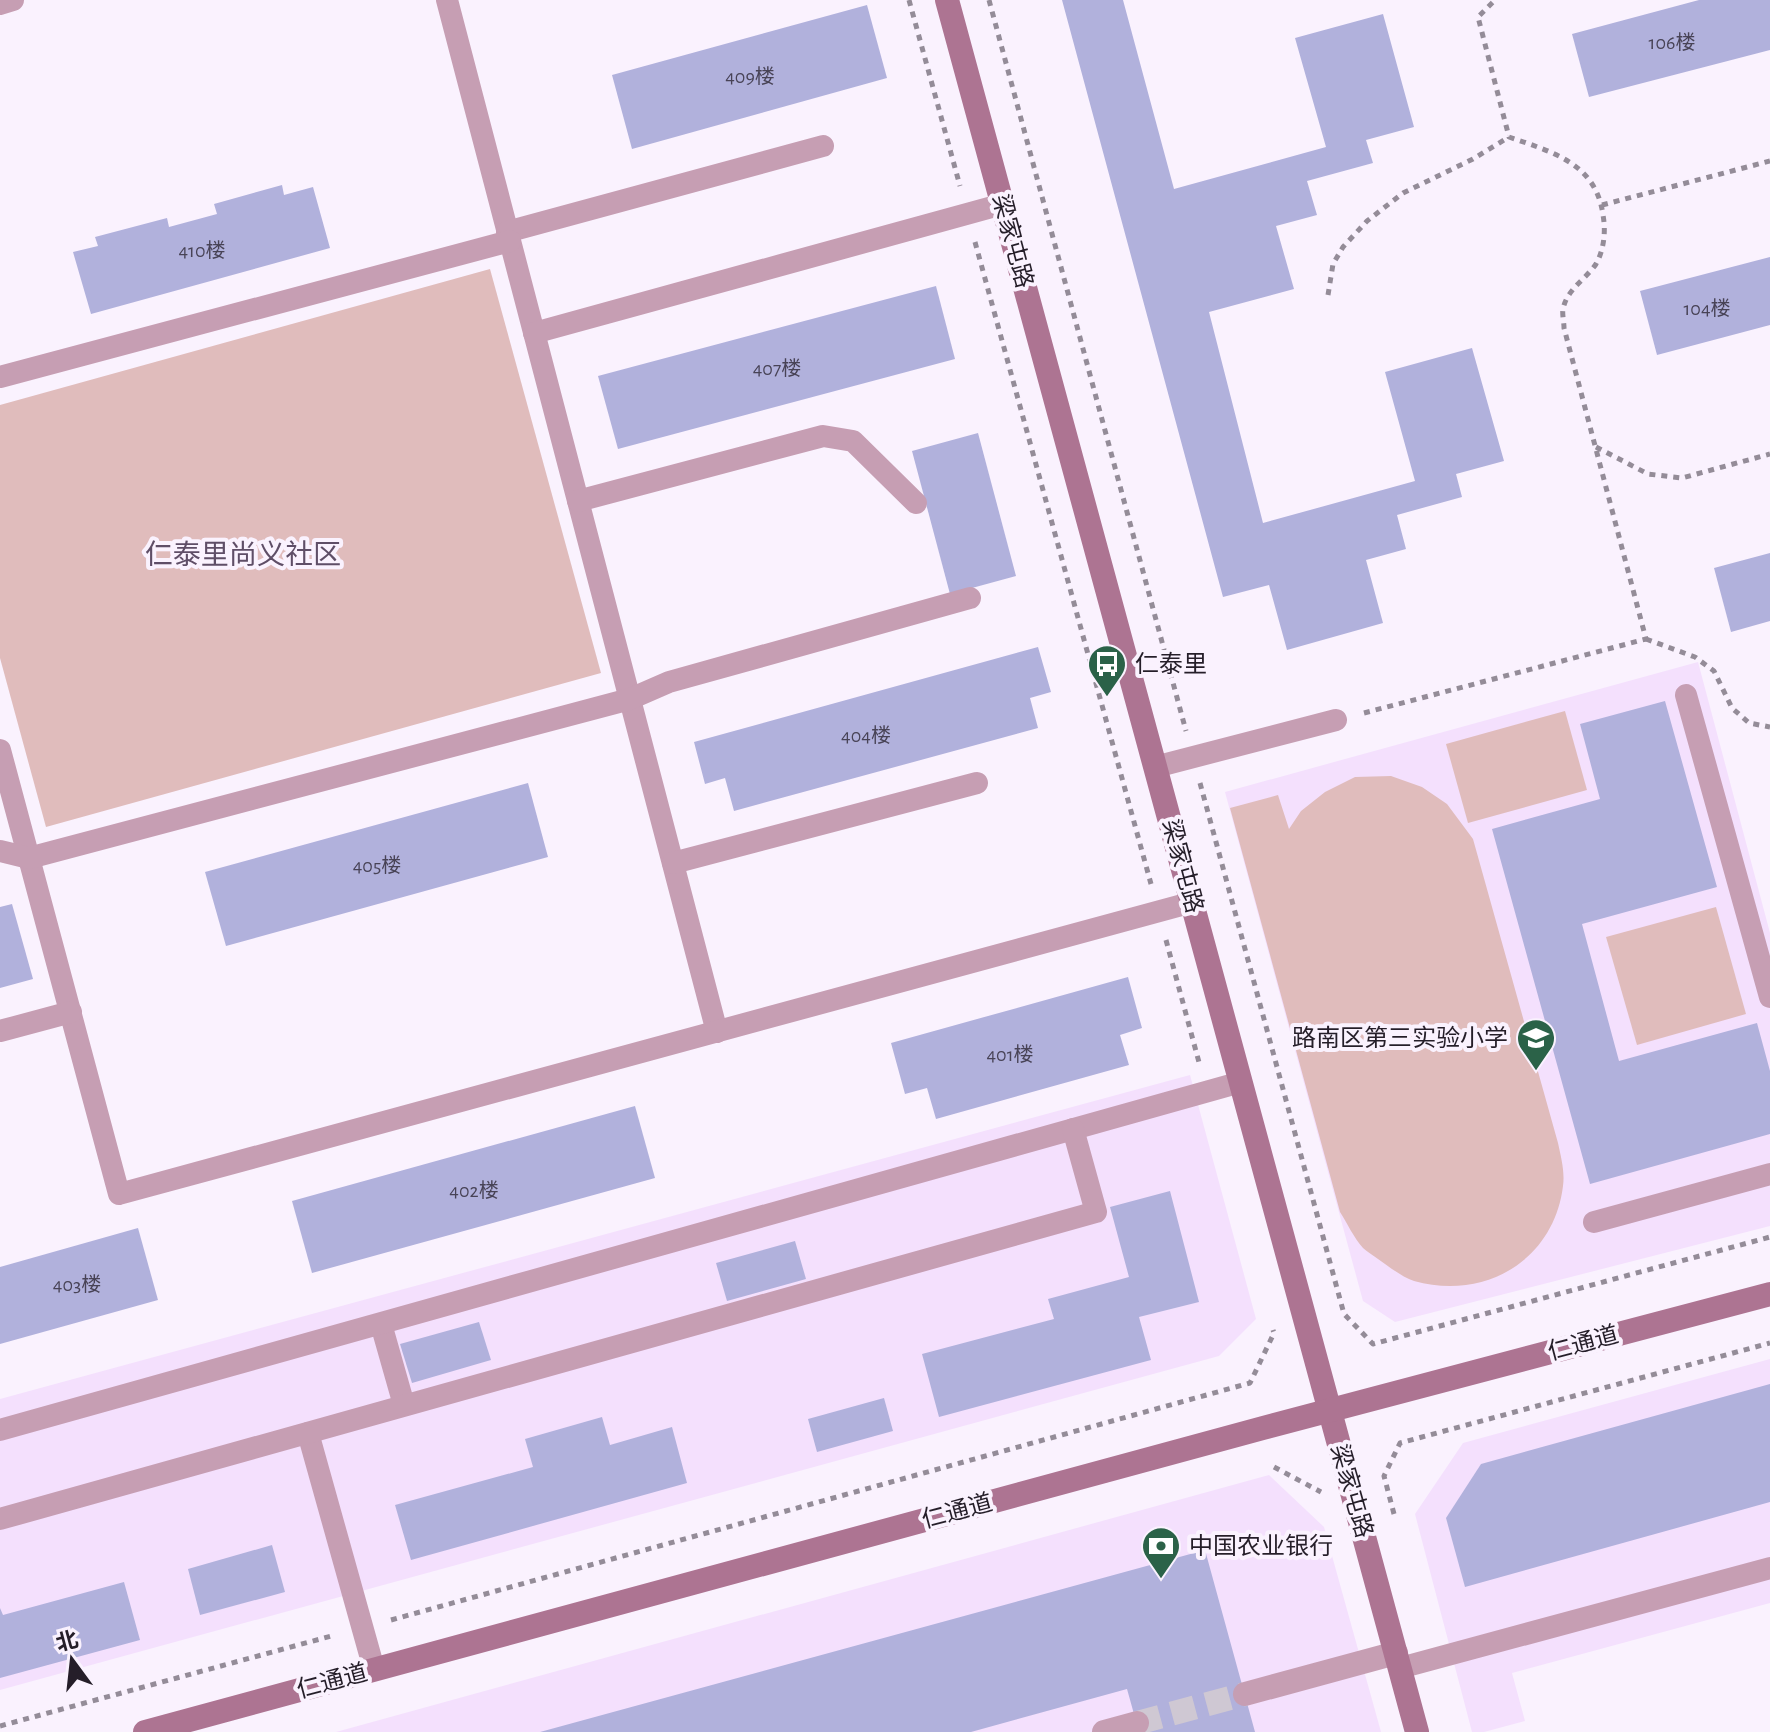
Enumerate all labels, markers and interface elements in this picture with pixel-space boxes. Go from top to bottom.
house number: 106楼 [1649,32,1695,53]
house number: 409楼 [725,66,775,87]
street label: 梁家屯路 [988,191,1038,291]
house number: 410楼 [178,240,226,261]
house number: 104楼 [1683,298,1731,319]
house number: 407楼 [753,358,801,379]
district label: 仁泰里尚义社区 [145,540,341,570]
bus stop icon: 仁泰里 [1086,643,1128,698]
place label: 仁泰里 [1135,651,1207,677]
house number: 404楼 [841,725,891,746]
street label: 梁家屯路 [1158,816,1208,916]
house number: 405楼 [353,855,401,876]
school or university icon: 路南区第三实验小学 [1515,1017,1557,1072]
place label: 路南区第三实验小学 [1292,1025,1508,1051]
house number: 401楼 [986,1044,1034,1065]
house number: 402楼 [449,1180,499,1201]
house number: 403楼 [53,1274,101,1295]
street label: 仁通道 [1545,1321,1621,1365]
street label: 梁家屯路 [1326,1441,1378,1541]
street label: 仁通道 [919,1489,995,1533]
bank icon: 中国农业银行 [1140,1525,1182,1580]
place label: 中国农业银行 [1189,1533,1333,1559]
north arrow [32,1620,112,1700]
text: 北 [53,1627,81,1655]
street label: 仁通道 [294,1659,370,1703]

